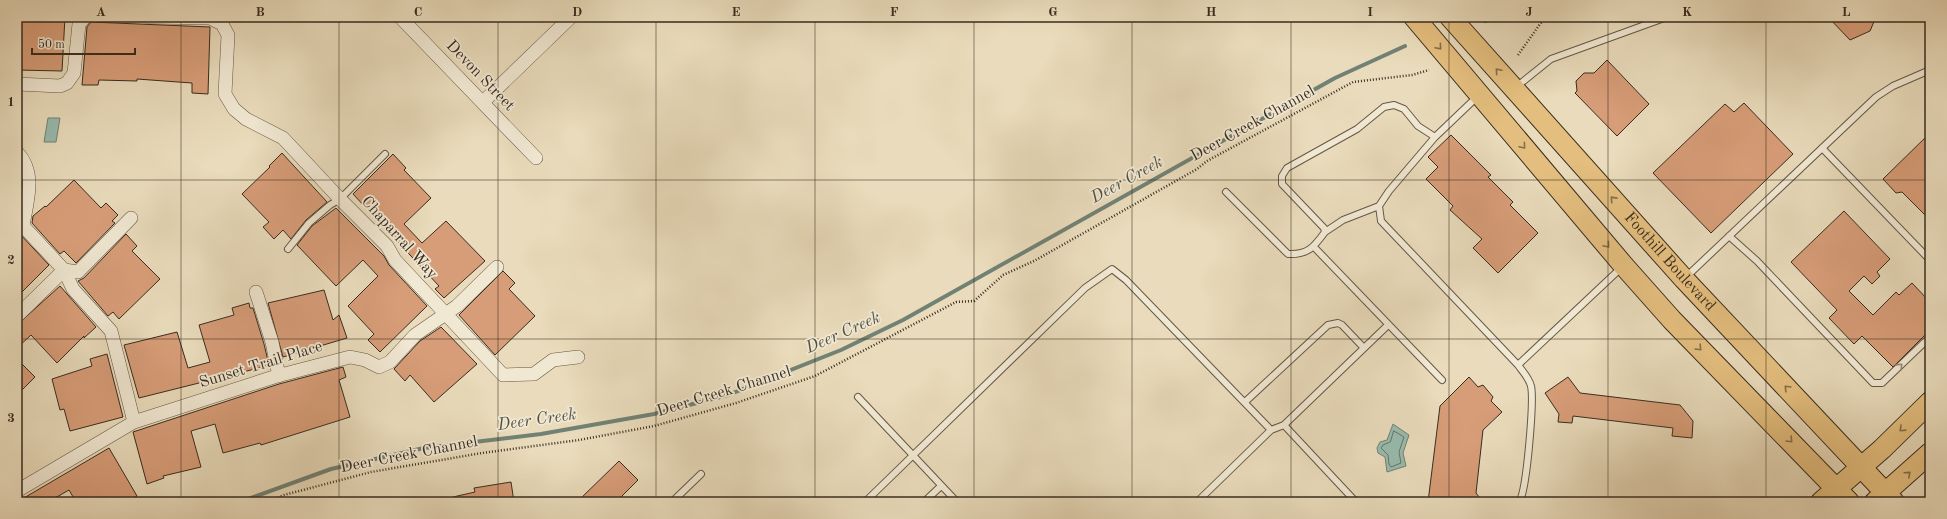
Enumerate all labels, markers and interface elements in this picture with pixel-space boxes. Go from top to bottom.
text: A [96,6,106,19]
text: B [255,6,265,19]
text: C [414,6,422,19]
text: D [572,6,582,19]
text: E [732,6,741,19]
text: F [890,6,899,19]
text: G [1048,6,1058,19]
text: H [1206,6,1217,19]
text: I [1367,6,1373,19]
text: J [1525,6,1533,19]
text: K [1682,6,1692,19]
text: L [1842,6,1851,19]
scale bar [32,30,135,56]
text: 50 m [38,38,65,51]
street label: Devon Street [443,38,518,115]
one-way arrow [1435,42,1442,49]
one-way arrow [1496,68,1503,76]
street label: Deer Creek Channel [1188,83,1318,165]
text: 1 [7,96,15,109]
one-way arrow [1519,141,1526,148]
water label: Deer Creek [1087,153,1166,207]
street label: Chaparral Way [358,194,441,283]
one-way arrow [1610,196,1617,204]
street label: Foothill Boulevard [1621,210,1718,315]
one-way arrow [1602,241,1609,248]
text: 2 [7,254,15,267]
water label: Deer Creek [802,309,883,357]
street label: Sunset Trail Place [197,339,325,391]
one-way arrow [1695,343,1702,351]
one-way arrow [1895,363,1903,370]
street label: Deer Creek Channel [655,364,793,420]
one-way arrow [1784,385,1791,393]
water label: Deer Creek [495,406,578,434]
text: 3 [7,412,15,425]
one-way arrow [1899,424,1907,432]
street label: Deer Creek Channel [339,434,479,476]
one-way arrow [1786,435,1793,443]
one-way arrow [1903,471,1911,478]

